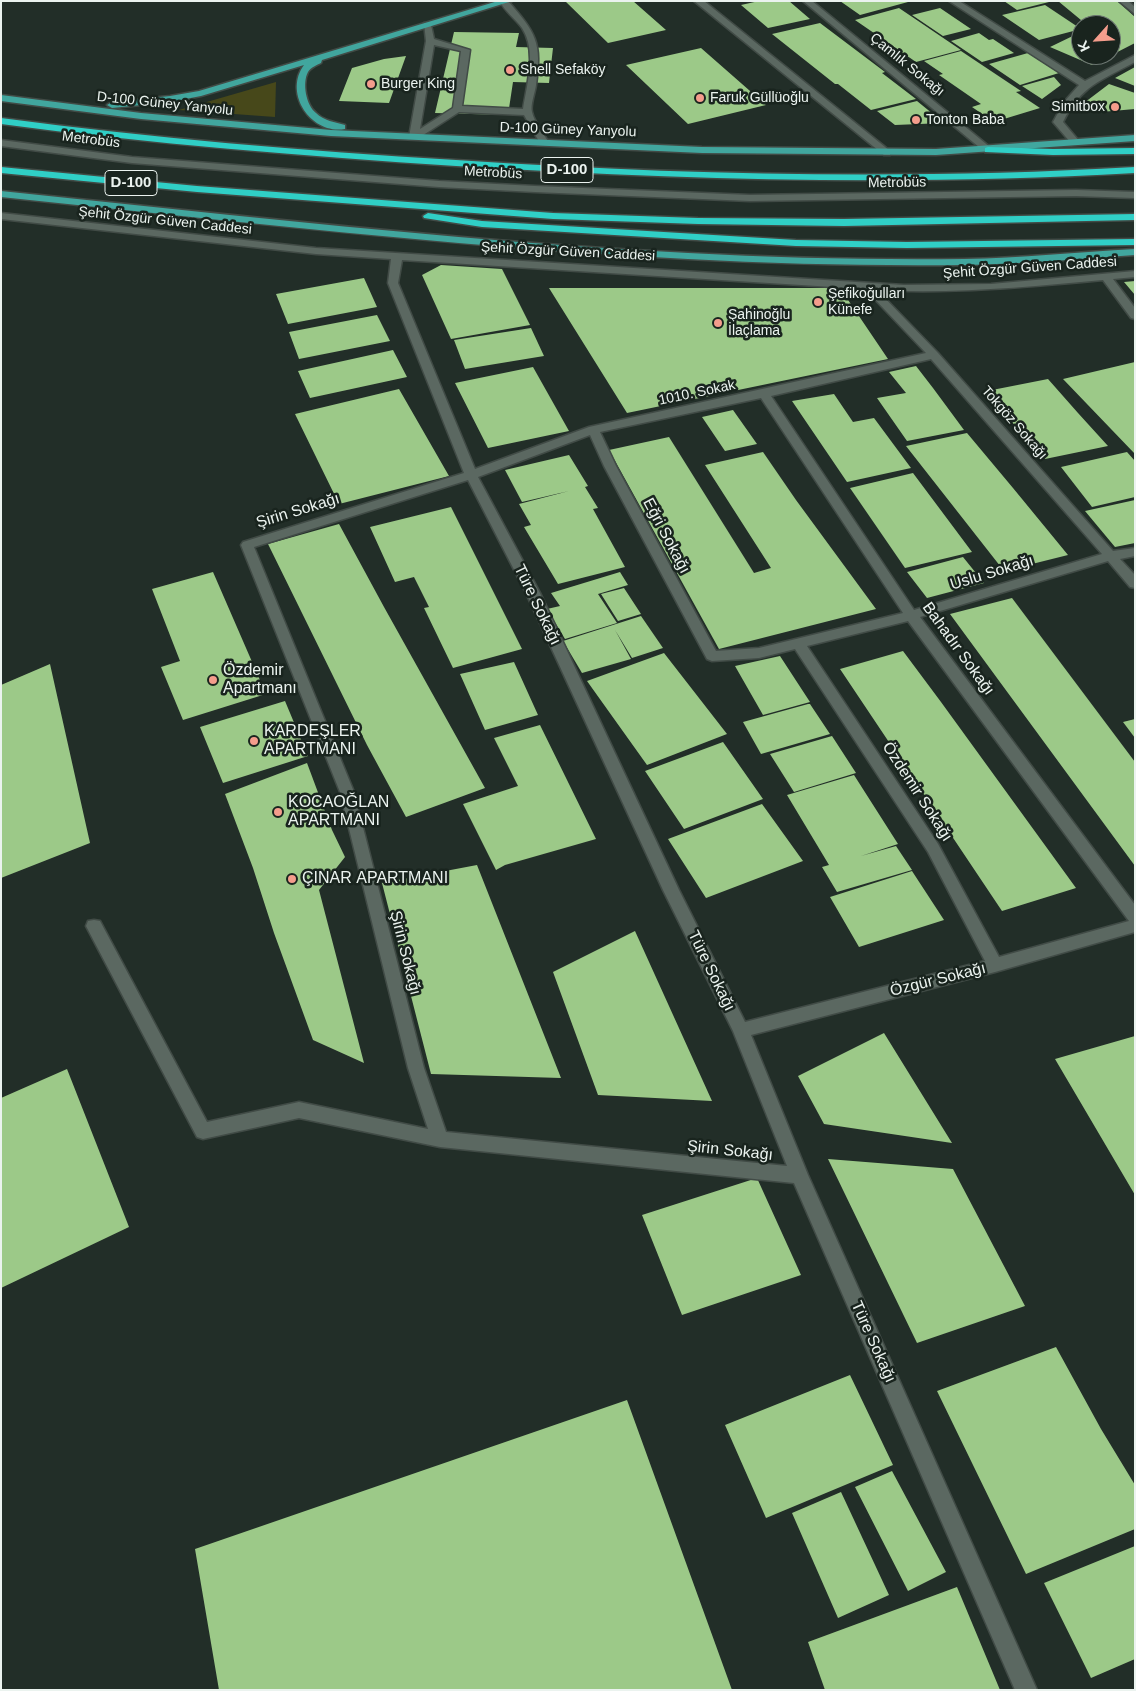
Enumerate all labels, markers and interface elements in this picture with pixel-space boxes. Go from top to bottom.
north arrow [1071,15,1121,65]
street label: Çamlık Sokağı [866,30,948,100]
text: K [1074,38,1093,54]
place label: Shell Sefaköy [520,62,606,78]
marker: Shell Sefaköy [504,64,516,76]
place label: Burger King [381,76,455,92]
marker: Burger King [365,78,377,90]
street label: D-100 Güney Yanyolu [96,89,234,119]
place label: Faruk Güllüoğlu [710,90,809,106]
marker: Faruk Güllüoğlu [694,92,706,104]
place label: Simitbox [1051,99,1105,115]
marker: Simitbox [1109,101,1121,113]
place label: Tonton Baba [926,112,1005,128]
marker: Tonton Baba [910,114,922,126]
street label: D-100 Güney Yanyolu [499,119,637,141]
street label: Metrobüs [61,128,121,152]
road number: D-100 [541,158,593,182]
street label: Metrobüs [463,163,523,183]
road number: D-100 [105,170,157,196]
street label: Metrobüs [868,174,926,192]
street label: Şehit Özgür Güven Caddesi [77,204,253,238]
street label: Şehit Özgür Güven Caddesi [481,239,655,265]
street label: Şehit Özgür Güven Caddesi [942,254,1118,282]
place label: Şefikoğulları Künefe [828,286,905,318]
marker: Şefikoğulları Künefe [812,296,824,308]
place label: Şahinoğlu İlaçlama [728,307,790,340]
marker: Şahinoğlu İlaçlama [712,317,724,329]
street label: 1010. Sokak [657,377,737,409]
street label: Tokgöz Sokağı [978,383,1050,463]
street label: Şirin Sokağı [254,489,342,533]
street label: Eğri Sokağı [638,495,694,577]
street label: Uslu Sokağı [948,551,1036,595]
street label: Türe Sokağı [509,562,565,648]
street label: Bahadır Sokağı [918,599,998,699]
place label: Özdemir Apartmanı [223,661,297,699]
marker: Özdemir Apartmanı [207,674,219,686]
place label: KARDEŞLER APARTMANI [264,722,361,760]
marker: KARDEŞLER APARTMANI [248,735,260,747]
street label: Özdemir Sokağı [878,739,956,845]
place label: KOCAOĞLAN APARTMANI [288,793,389,831]
marker: KOCAOĞLAN APARTMANI [272,806,284,818]
place label: ÇINAR APARTMANI [302,869,448,889]
marker: ÇINAR APARTMANI [286,873,298,885]
street label: Şirin Sokağı [385,909,425,997]
street label: Türe Sokağı [683,928,739,1014]
street label: Özgür Sokağı [888,959,988,1001]
street label: Şirin Sokağı [686,1137,774,1165]
street label: Türe Sokağı [847,1298,899,1386]

